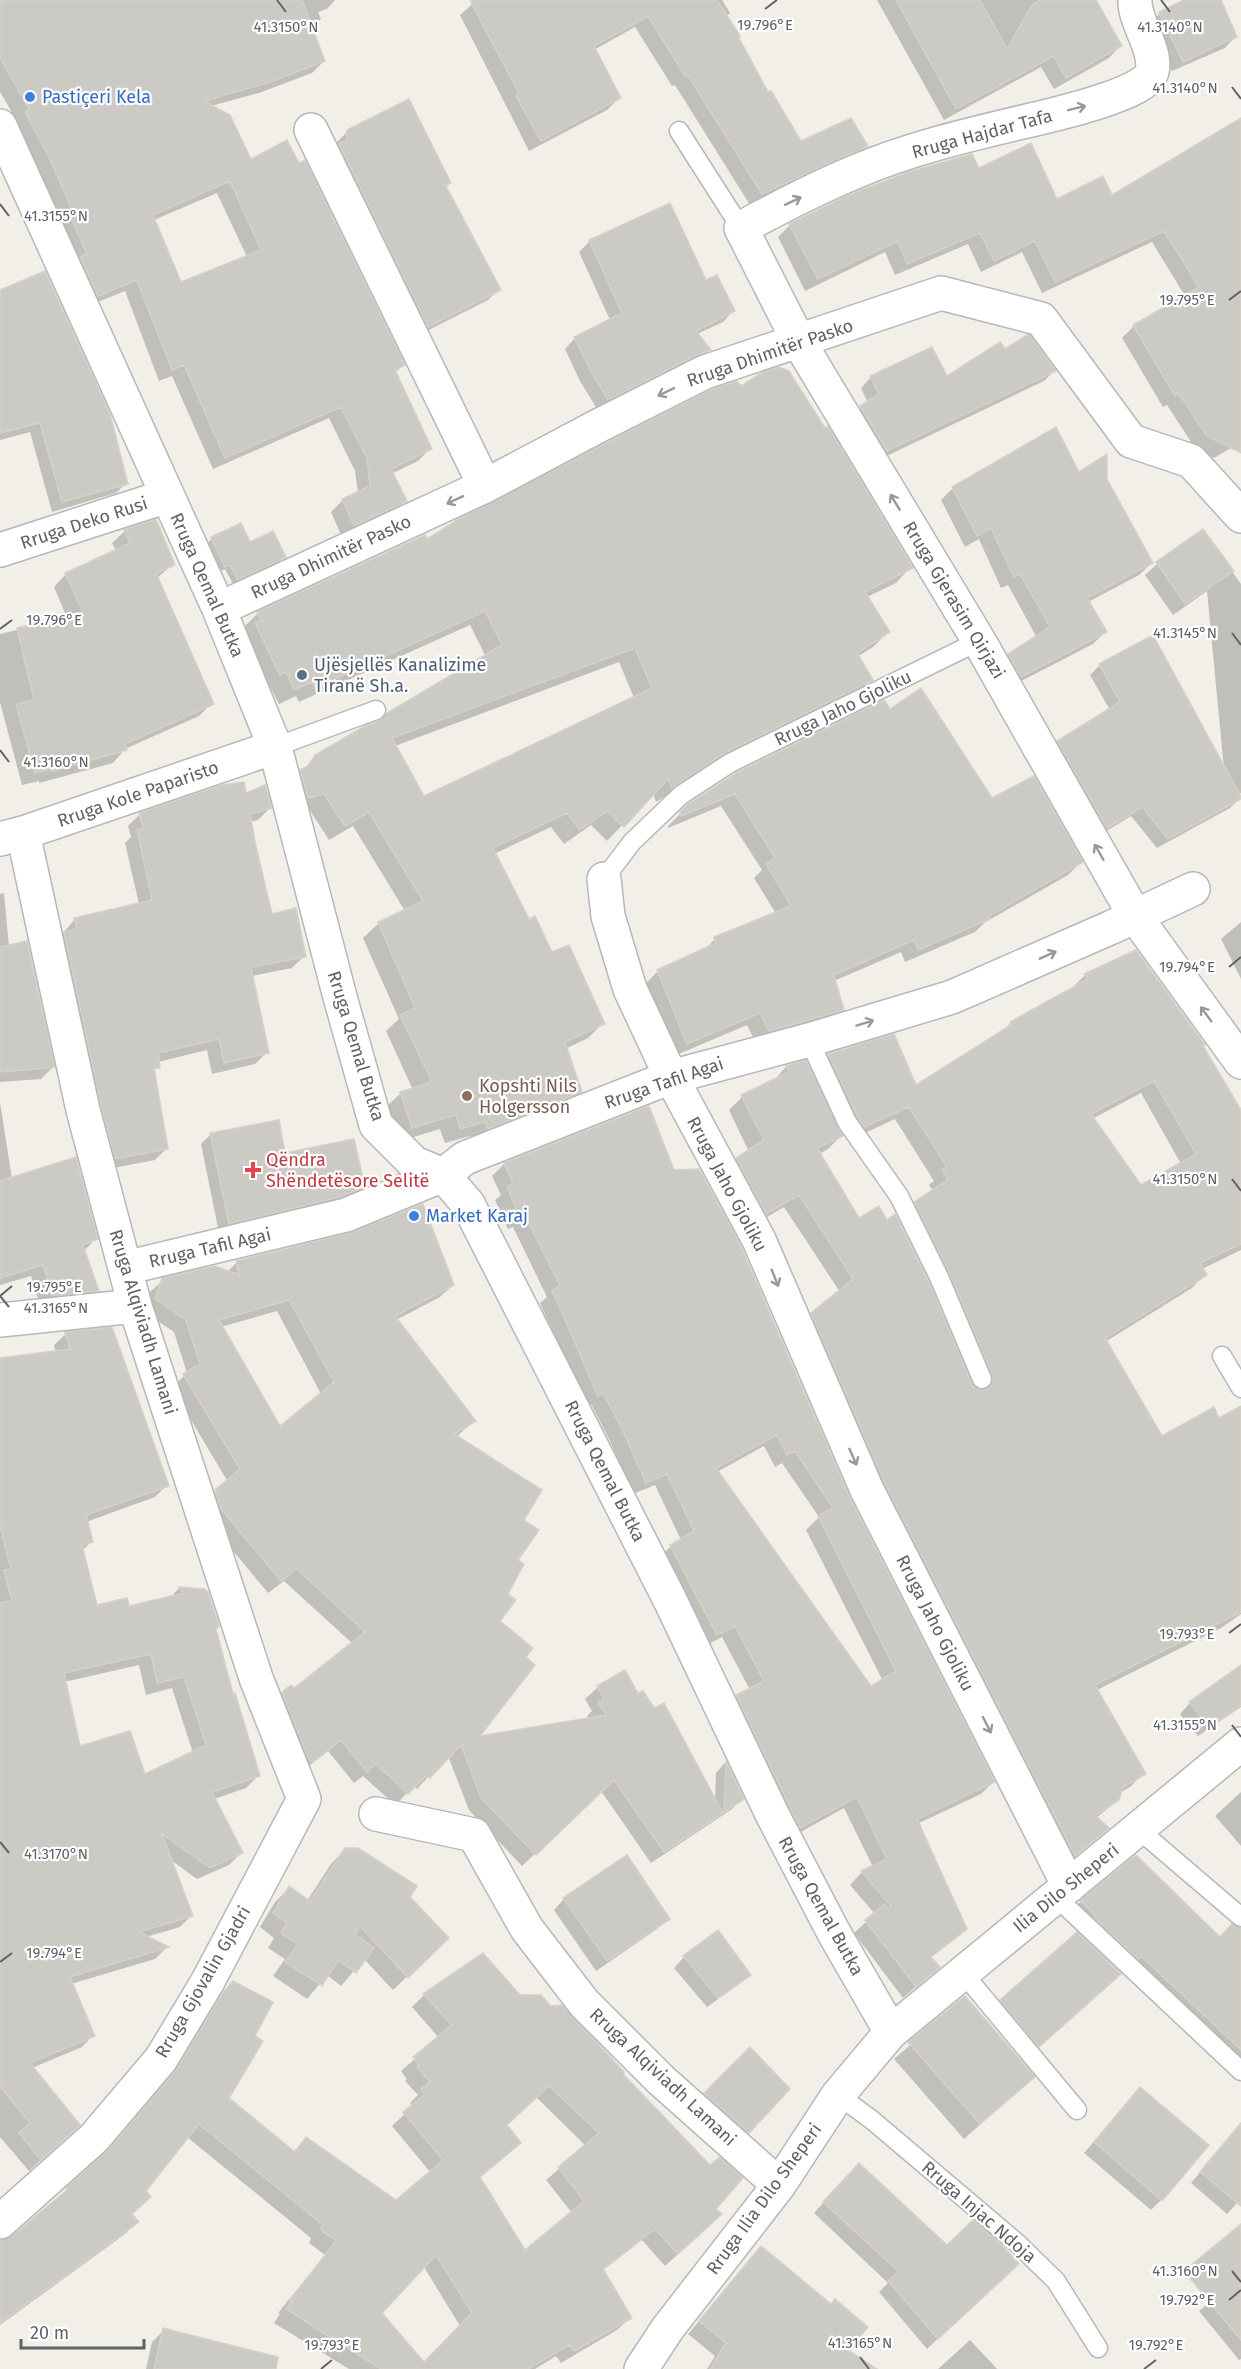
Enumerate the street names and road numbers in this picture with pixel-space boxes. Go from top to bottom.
street label: Rruga Hajdar Tafa [909,105,1055,163]
street label: Rruga Dhimitër Pasko [684,314,856,392]
street label: Rruga Deko Rusi [18,492,150,554]
street label: Rruga Qemal Butka [165,509,249,661]
street label: Rruga Dhimitër Pasko [247,510,415,604]
street label: Rruga Gjerasim Qirjazi [898,517,1010,683]
street label: Rruga Jaho Gjoliku [771,665,915,751]
street label: Rruga Kole Paparisto [54,756,222,832]
street label: Rruga Qemal Butka [323,968,389,1124]
street label: Rruga Tafil Agai [601,1052,727,1114]
street label: Rruga Jaho Gjoliku [682,1113,772,1255]
street label: Rruga Tafil Agai [147,1223,273,1273]
street label: Rruga Alqiviadh Lamani [104,1227,182,1417]
street label: Rruga Qemal Butka [560,1397,650,1545]
street label: Rruga Jaho Gjoliku [891,1551,979,1695]
street label: Rruga Qemal Butka [774,1832,868,1980]
street label: Ilia Dilo Sheperi [1009,1839,1123,1937]
street label: Rruga Gjovalin Gjadri [151,1902,255,2062]
street label: Rruga Alqiviadh Lamani [585,2003,741,2151]
street label: Rruga Ilia Dilo Sheperi [702,2119,826,2279]
street label: Rruga Injac Ndoja [917,2156,1041,2268]

